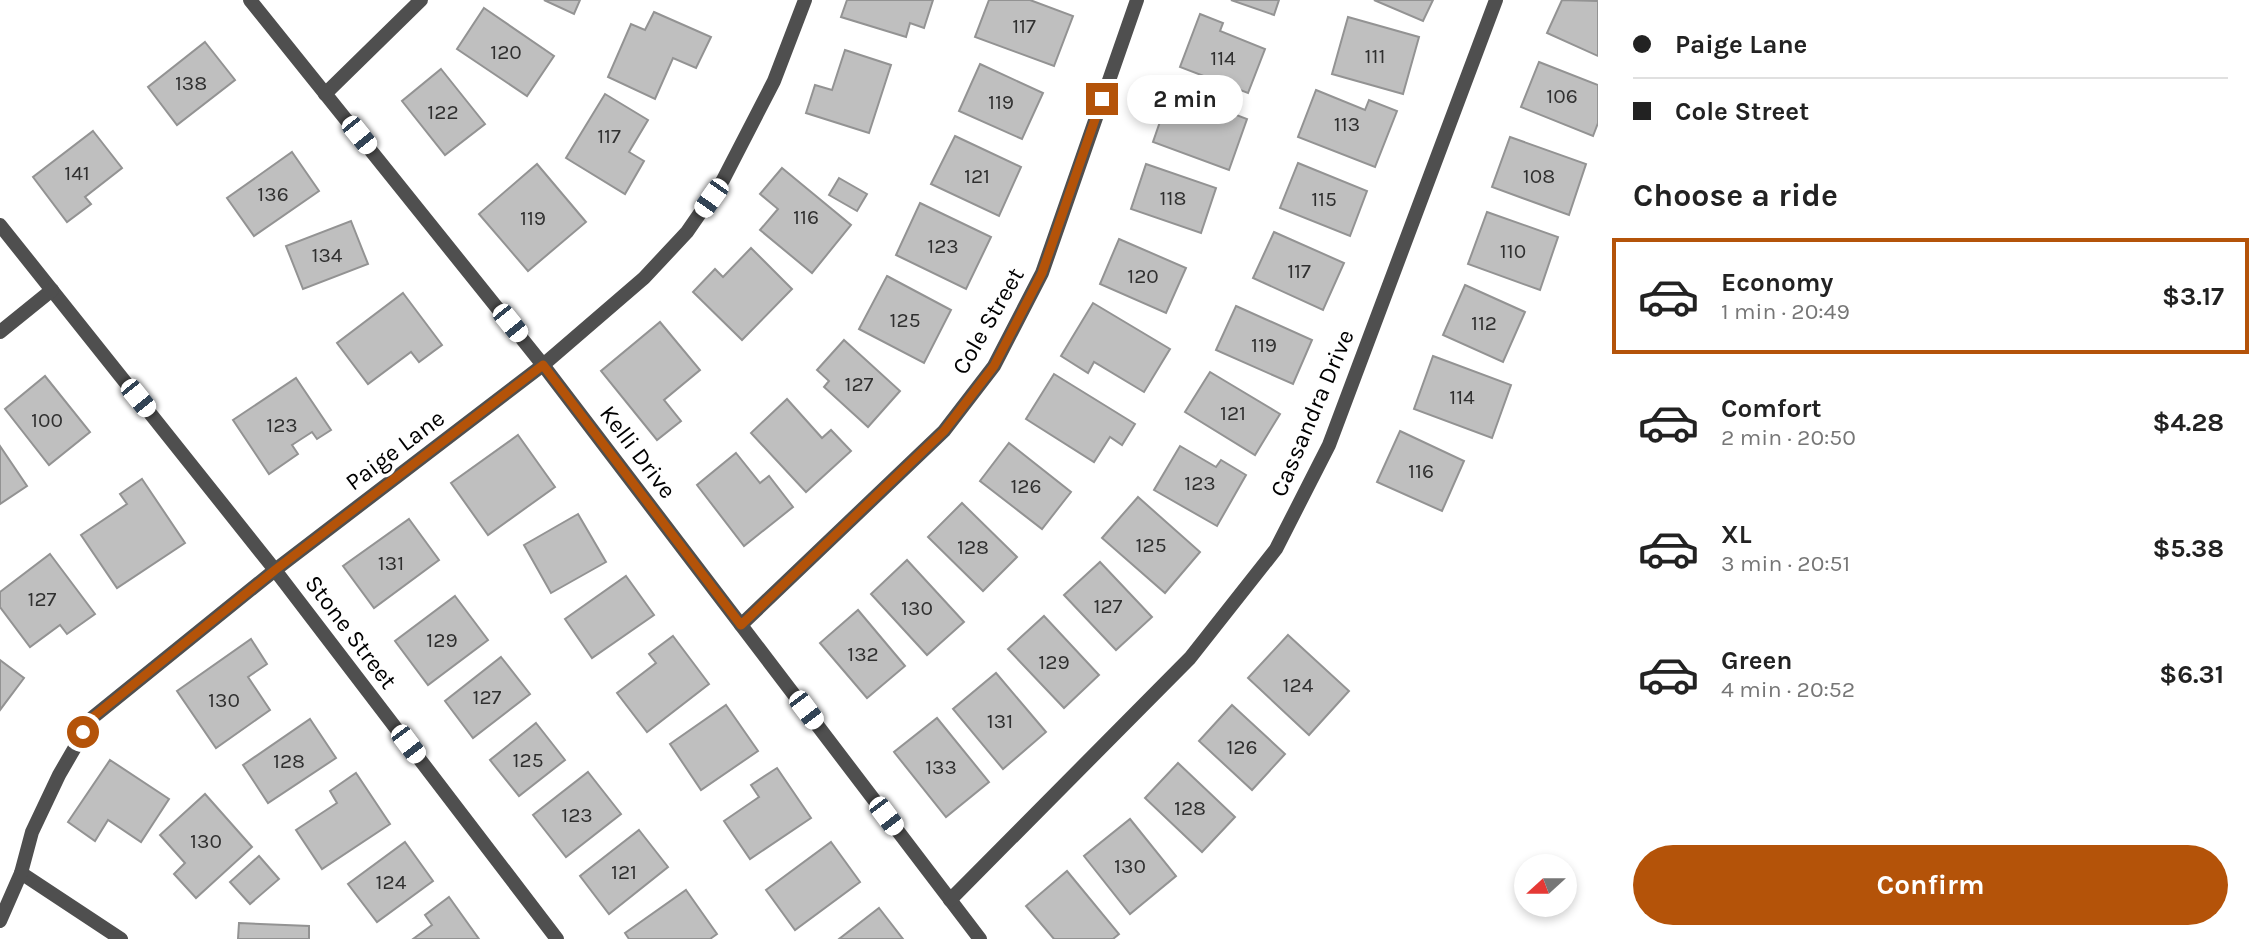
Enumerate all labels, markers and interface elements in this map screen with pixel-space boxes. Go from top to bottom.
house number: 117 [1012,14,1036,38]
text: Paige Lane [1675,29,1807,60]
house number: 120 [490,40,522,64]
house number: 111 [1365,44,1385,68]
house number: 114 [1210,46,1236,70]
house number: 138 [175,71,207,95]
callout: 2 min [1126,74,1242,124]
route end [1086,83,1118,115]
house number: 106 [1546,84,1578,108]
text: 2 min [1153,86,1217,113]
house number: 119 [988,90,1014,114]
text: Cole Street [1675,96,1809,127]
house number: 122 [427,100,459,124]
car [338,112,381,158]
house number: 113 [1334,112,1360,136]
house number: 117 [597,124,621,148]
house number: 141 [64,161,90,185]
house number: 121 [964,164,990,188]
house number: 108 [1523,164,1555,188]
car [691,175,732,221]
text: Choose a ride [1633,177,1838,214]
house number: 136 [257,182,289,206]
house number: 118 [1160,186,1186,210]
house number: 115 [1311,187,1337,211]
house number: 116 [793,205,819,229]
house number: 119 [520,206,546,230]
house number: 123 [927,234,959,258]
house number: 110 [1500,239,1526,263]
house number: 134 [311,243,343,267]
house number: 117 [1287,259,1311,283]
street label: Cole Street [946,263,1030,379]
house number: 120 [1127,264,1159,288]
icon: car [1637,265,1700,328]
text: Economy [1721,267,1833,298]
text: $3.17 [2162,281,2224,312]
text: 1 min · 20:49 [1721,298,1850,325]
car [489,300,532,346]
house number: 125 [890,308,920,332]
house number: 112 [1471,311,1497,335]
street label: Cassandra Drive [1264,325,1360,501]
house number: 119 [1251,333,1277,357]
house number: 127 [845,372,874,396]
car [117,375,160,421]
house number: 114 [1449,385,1475,409]
icon: car [1637,391,1700,454]
text: Comfort [1721,393,1822,424]
street label: Kelli Drive [594,400,682,504]
house number: 121 [1220,401,1246,425]
street label: Paige Lane [340,404,450,496]
text: $4.28 [2152,407,2224,438]
house number: 100 [31,408,63,432]
house number: 123 [266,413,298,437]
text: 2 min · 20:50 [1721,424,1856,451]
house number: 116 [1408,459,1434,483]
house number: 123 [1184,471,1216,495]
house number: 126 [1010,474,1042,498]
icon: car [1637,517,1700,580]
text: XL [1721,519,1752,550]
house number: 125 [1136,533,1166,557]
text: $5.38 [2152,533,2224,564]
house number: 128 [957,535,989,559]
text: 3 min · 20:51 [1721,550,1850,577]
house number: 131 [378,551,404,575]
street label: Stone Street [299,570,403,694]
house number: 127 [28,587,57,611]
house number: 127 [1094,594,1123,618]
house number: 130 [901,596,933,620]
house number: 129 [426,628,458,652]
house number: 132 [847,642,879,666]
icon: car [1637,643,1700,706]
text: Green [1721,645,1793,676]
house number: 129 [1038,650,1070,674]
text: $6.31 [2159,659,2224,690]
house number: 124 [1283,673,1314,697]
text: 4 min · 20:52 [1721,676,1855,703]
house number: 127 [473,685,502,709]
car [785,687,828,733]
house number: 130 [208,688,240,712]
house number: 131 [987,709,1013,733]
route start [67,716,99,748]
car [387,721,430,767]
house number: 126 [1226,735,1258,759]
house number: 125 [513,748,543,772]
house number: 128 [273,749,305,773]
house number: 133 [925,755,957,779]
car [865,793,908,839]
house number: 128 [1174,796,1206,820]
house number: 123 [561,803,593,827]
house number: 130 [190,829,222,853]
button: Confirm [1633,845,2228,925]
house number: 130 [1114,854,1146,878]
north arrow [1514,854,1577,917]
map controls [1514,854,1577,917]
house number: 121 [611,860,637,884]
house number: 124 [376,870,407,894]

